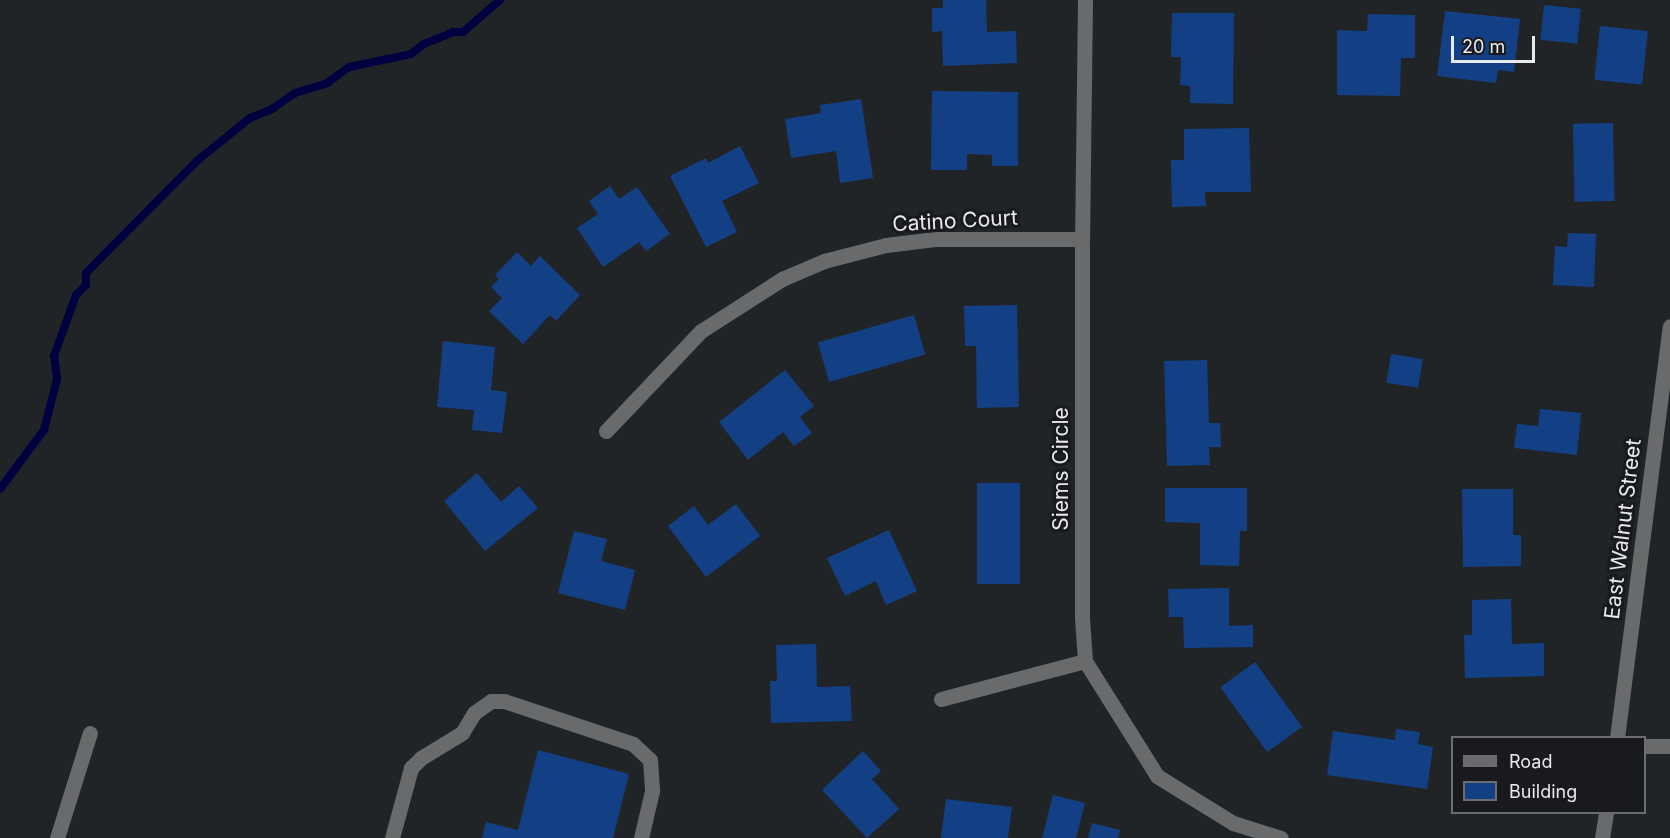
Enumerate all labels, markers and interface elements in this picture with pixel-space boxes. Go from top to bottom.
scale bar [1454,24,1538,62]
text: 20 m [1462,36,1505,57]
street label: Catino Court [892,205,1018,237]
street label: Siems Circle [1048,407,1074,531]
street label: East Walnut Street [1599,437,1647,621]
legend [1451,736,1646,814]
text: Road [1509,751,1552,772]
text: Building [1509,781,1577,802]

